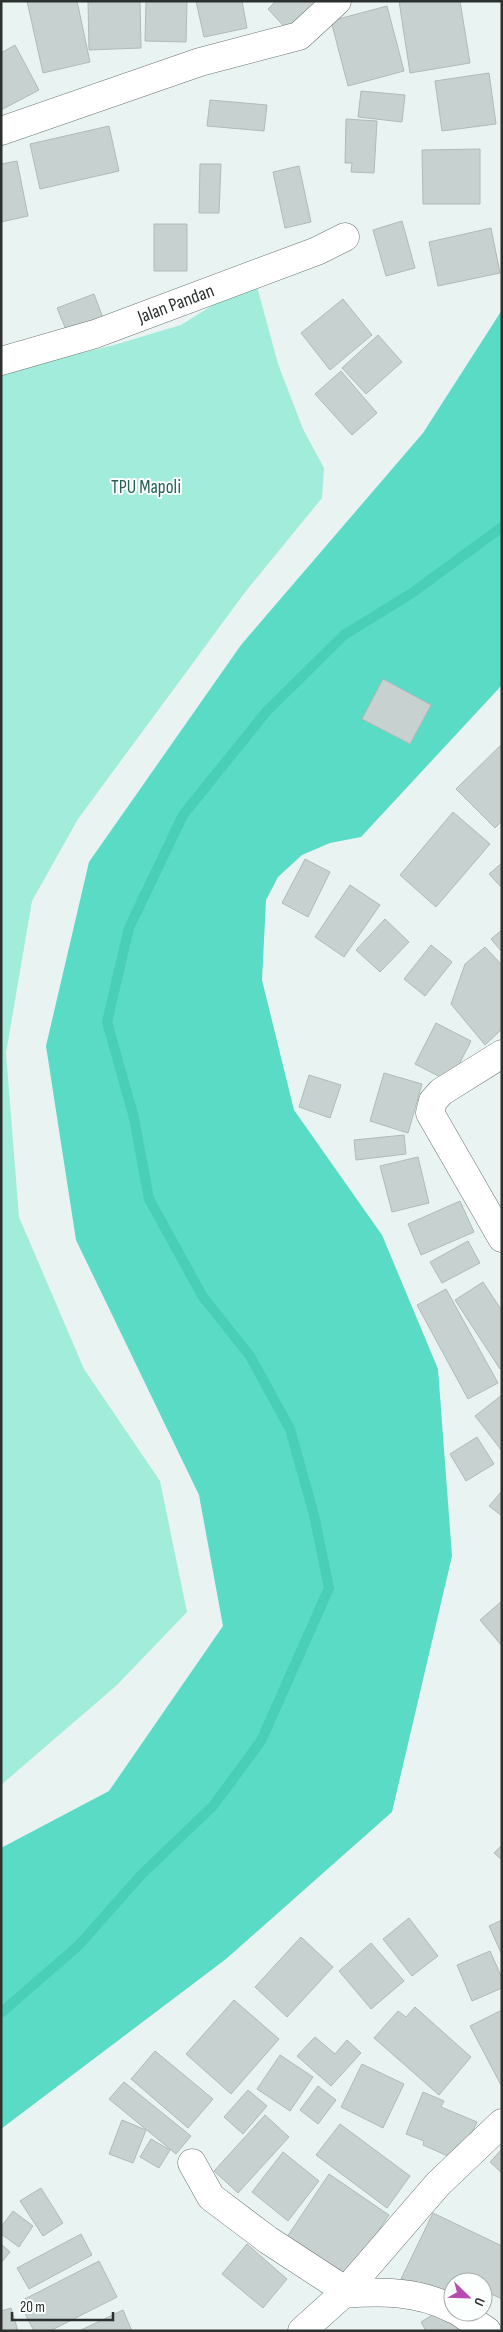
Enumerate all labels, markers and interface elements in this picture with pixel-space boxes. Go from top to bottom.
street label: Jalan Pandan [133,279,217,329]
park label: TPU Mapoli [111,476,181,499]
north arrow [443,2272,493,2322]
scale bar [12,2290,114,2322]
text: U [470,2295,489,2309]
text: 20 m [20,2298,45,2317]

